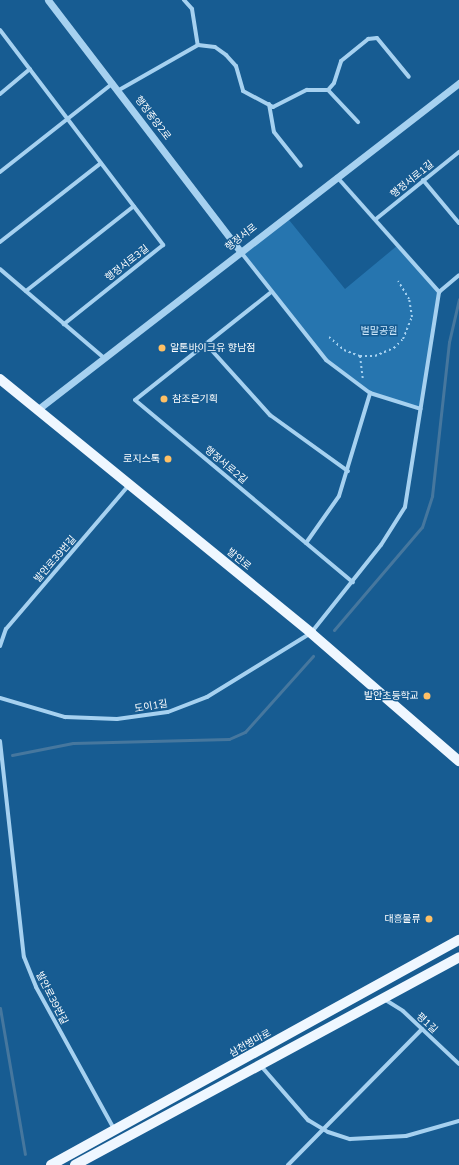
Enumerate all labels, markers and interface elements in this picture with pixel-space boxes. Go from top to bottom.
street label: 행정중앙2로 [133,94,173,142]
street label: 행정서로1길 [388,158,436,200]
street label: 행정서로 [223,221,259,253]
street label: 행정서로3길 [103,242,151,284]
park label: 벌말공원 [361,325,397,337]
place label: 알톤바이크유 향남점 [170,342,255,354]
marker: 알톤바이크유 향남점 [157,343,167,353]
place label: 참조은기획 [172,393,218,405]
marker: 참조은기획 [159,394,169,404]
street label: 행정서로2길 [202,444,250,486]
place label: 로지스톡 [123,453,160,465]
marker: 로지스톡 [163,454,173,464]
street label: 발안로39번길 [31,533,79,585]
street label: 발안로 [224,546,254,572]
place label: 발안초등학교 [364,690,419,702]
marker: 발안초등학교 [422,691,432,701]
street label: 도이1길 [133,697,169,715]
place label: 대흥물류 [384,913,421,925]
marker: 대흥물류 [424,914,434,924]
street label: 발안로39번길 [33,969,71,1027]
street label: 평1길 [414,1010,440,1036]
street label: 삼천병마로 [227,1027,273,1059]

